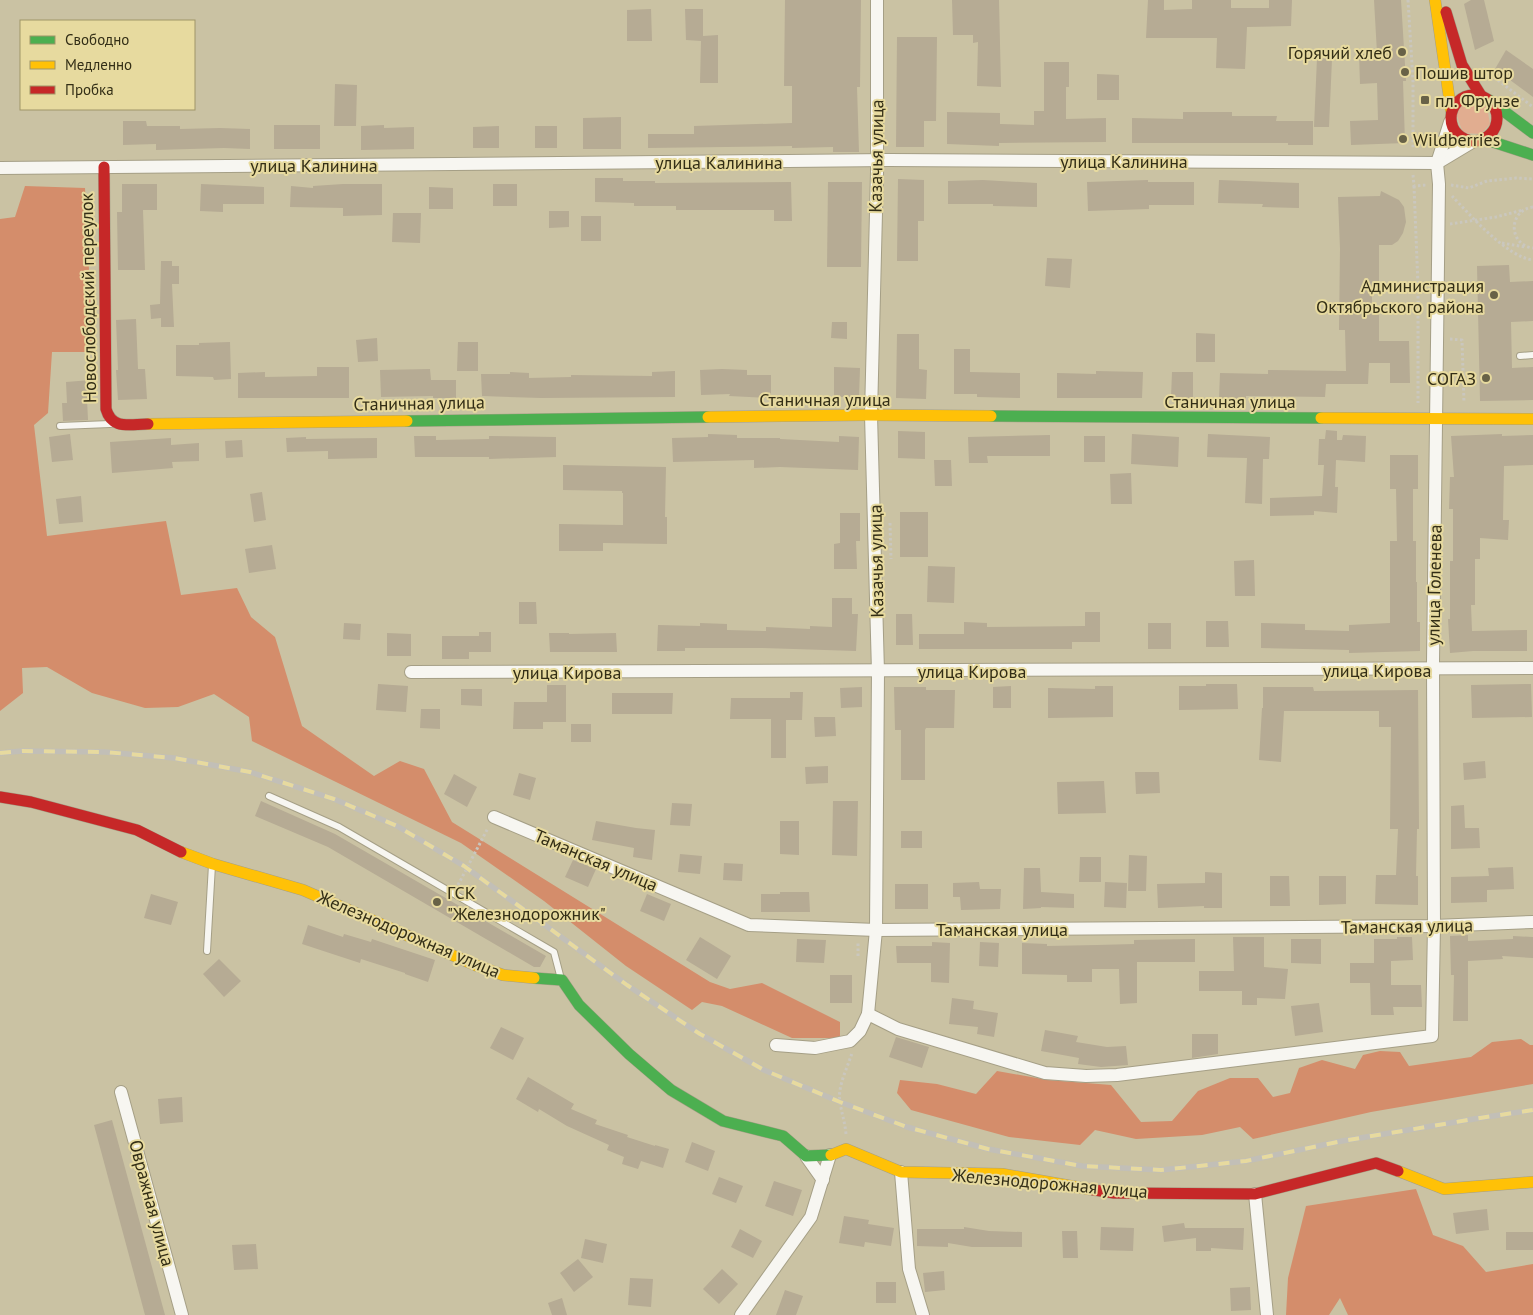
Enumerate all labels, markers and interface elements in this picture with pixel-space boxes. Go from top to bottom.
legend [20,20,195,110]
text: Свободно [65,30,129,49]
place label: Горячий хлеб [1288,41,1392,64]
marker: Горячий хлеб [1396,46,1408,58]
text: Медленно [65,55,132,74]
place label: Пошив штор [1415,61,1513,84]
marker: Пошив штор [1399,66,1411,78]
text: Пробка [65,80,114,99]
place label: пл. Фрунзе [1435,89,1520,112]
marker: пл. Фрунзе [1419,94,1431,106]
street label: Казачья улица [864,99,888,213]
place label: Wildberries [1413,128,1500,151]
marker: Wildberries [1397,133,1409,145]
street label: улица Калинина [1060,150,1188,173]
street label: улица Калинина [655,151,783,174]
street label: улица Калинина [250,154,378,177]
street label: Новослободский переулок [75,192,101,403]
place label: Администрация Октябрьского района [1316,274,1484,318]
marker: Администрация Октябрьского района [1488,289,1500,301]
place label: СОГАЗ [1427,367,1476,390]
marker: СОГАЗ [1480,372,1492,384]
street label: Станичная улица [759,388,891,411]
street label: Станичная улица [353,390,485,416]
street label: Станичная улица [1164,390,1296,413]
street label: Казачья улица [864,504,888,618]
street label: улица Голенева [1421,524,1447,646]
street label: улица Кирова [1323,659,1431,682]
street label: улица Кирова [918,660,1026,683]
street label: улица Кирова [513,661,621,684]
street label: Таманская улица [531,824,661,896]
place label: ГСК "Железнодорожник" [447,881,606,925]
street label: Железнодорожная улица [313,885,504,983]
marker: ГСК "Железнодорожник" [431,896,443,908]
street label: Таманская улица [1341,913,1473,939]
street label: Таманская улица [936,918,1068,941]
street label: Овражная улица [124,1137,180,1269]
street label: Железнодорожная улица [950,1163,1149,1203]

